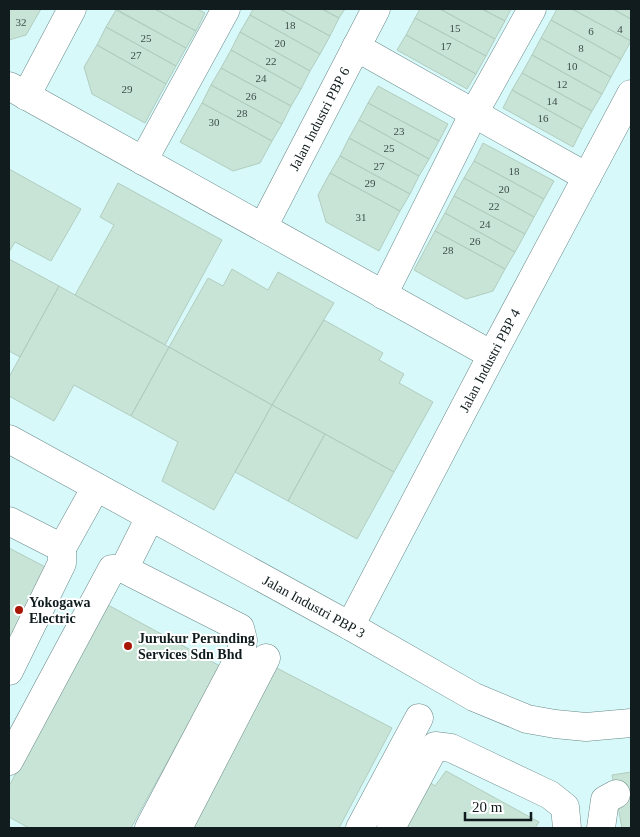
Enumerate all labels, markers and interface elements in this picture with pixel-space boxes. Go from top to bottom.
house number: 32 [16,16,27,28]
house number: 18 [285,19,296,31]
house number: 15 [450,22,461,34]
house number: 4 [617,23,623,35]
house number: 6 [588,25,594,37]
house number: 25 [141,32,152,44]
house number: 20 [275,37,286,49]
house number: 17 [441,40,452,52]
house number: 8 [578,42,584,54]
house number: 27 [131,49,142,61]
house number: 22 [266,55,277,67]
house number: 10 [567,60,578,72]
street label: Jalan Industri PBP 6 [286,65,352,173]
house number: 24 [256,72,267,84]
house number: 12 [557,78,568,90]
house number: 29 [122,83,133,95]
house number: 26 [246,90,257,102]
house number: 14 [547,95,558,107]
house number: 28 [237,107,248,119]
house number: 16 [538,112,549,124]
house number: 30 [209,116,220,128]
house number: 23 [394,125,405,137]
house number: 25 [384,142,395,154]
house number: 27 [374,160,385,172]
house number: 18 [509,165,520,177]
house number: 29 [365,177,376,189]
house number: 20 [499,183,510,195]
house number: 22 [489,200,500,212]
house number: 31 [356,211,367,223]
house number: 24 [480,218,491,230]
house number: 26 [470,235,481,247]
house number: 28 [443,244,454,256]
street label: Jalan Industri PBP 4 [456,306,523,414]
street label: Jalan Industri PBP 3 [260,572,368,641]
place label: Yokogawa Electric [29,595,90,626]
marker: Yokogawa Electric [13,604,25,616]
place label: Jurukur Perunding Services Sdn Bhd [138,631,255,662]
marker: Jurukur Perunding Services Sdn Bhd [122,640,134,652]
scale bar [465,790,531,822]
text: 20 m [472,799,503,815]

